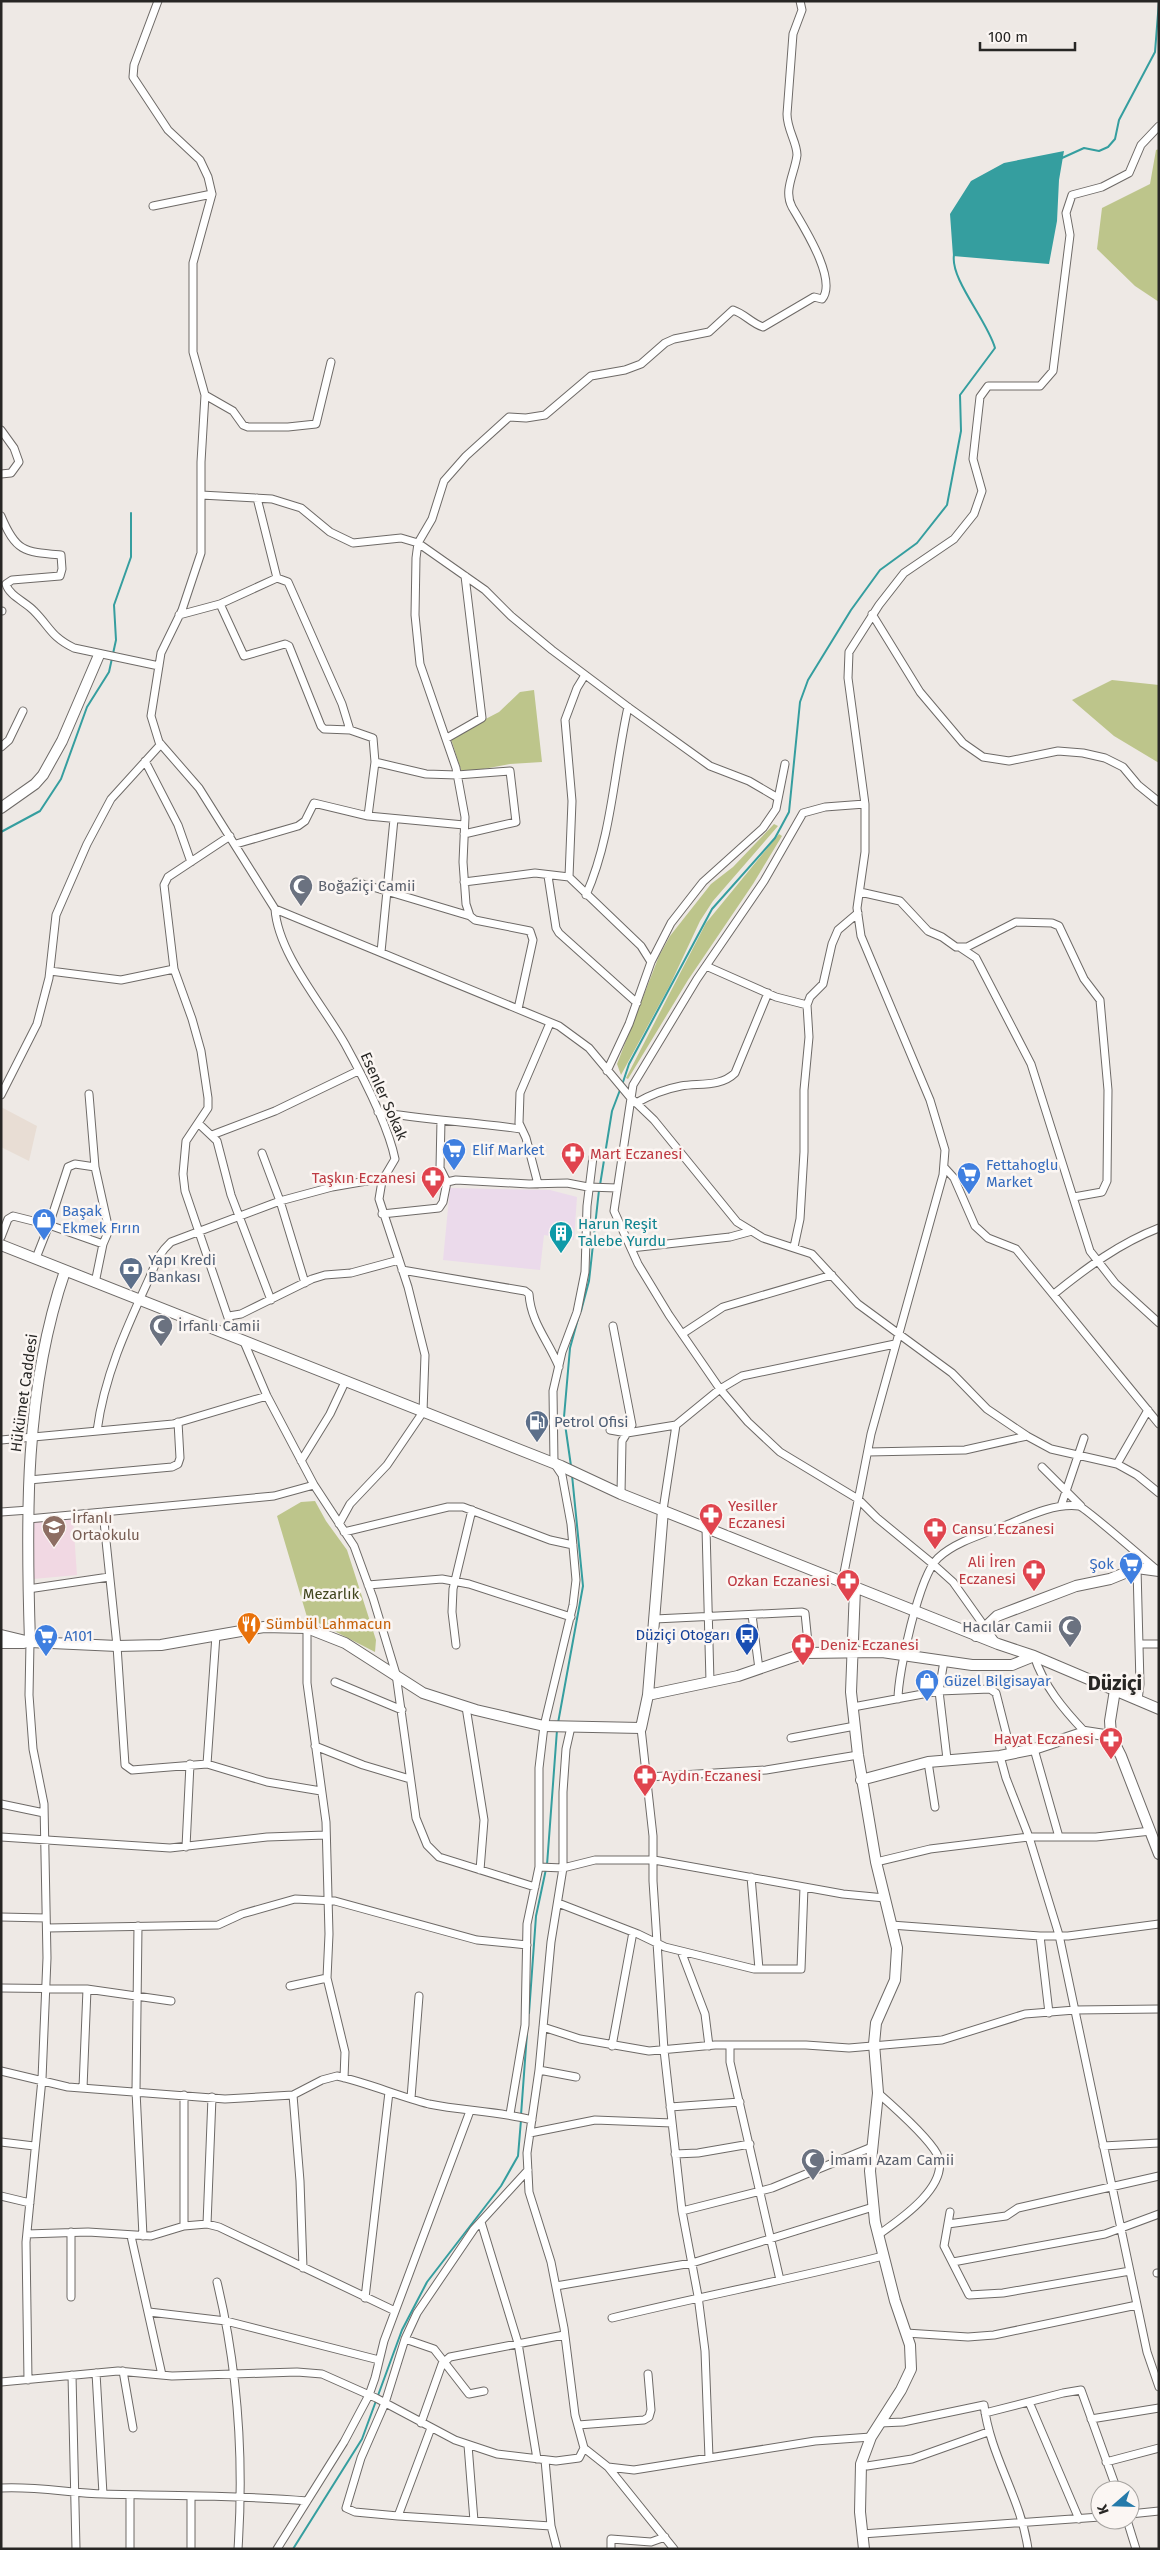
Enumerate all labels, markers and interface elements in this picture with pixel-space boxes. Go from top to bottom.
scale bar [980,20,1075,52]
text: 100 m [988,28,1028,46]
mosque icon: Boğaziçi Camii [288,873,314,907]
place label: Boğaziçi Camii [318,877,415,895]
street label: Esenler Sokak [357,1049,412,1143]
supermarket icon: Elif Market [441,1137,467,1171]
place label: Elif Market [472,1141,545,1159]
pharmacy icon: Mart Eczanesi [560,1141,586,1175]
place label: Mart Eczanesi [590,1145,683,1163]
place label: Fettahoglu Market [986,1156,1058,1191]
supermarket icon: Fettahoglu Market [956,1161,982,1195]
pharmacy icon: Taşkın Eczanesi [420,1165,446,1199]
place label: Taşkın Eczanesi [312,1169,416,1187]
place label: Başak Ekmek Fırın [62,1202,140,1237]
shop icon: Başak Ekmek Fırın [31,1207,57,1241]
place label: Harun Reşit Talebe Yurdu [578,1215,666,1250]
building icon: Harun Reşit Talebe Yurdu [548,1220,574,1254]
place label: Yapı Kredi Bankası [148,1251,216,1286]
bank icon: Yapı Kredi Bankası [118,1256,144,1290]
mosque icon: İrfanlı Camii [148,1313,174,1347]
place label: İrfanlı Camii [178,1317,260,1335]
street label: Hükümet Caddesi [7,1333,41,1453]
fuel station icon: Petrol Ofisi [524,1409,550,1443]
place label: Petrol Ofisi [554,1413,629,1431]
place label: Yesiller Eczanesi [728,1497,786,1532]
pharmacy icon: Yesiller Eczanesi [698,1502,724,1536]
place label: İrfanlı Ortaokulu [72,1509,140,1544]
school or university icon: İrfanlı Ortaokulu [41,1514,67,1548]
pharmacy icon: Cansu Eczanesi [922,1516,948,1550]
place label: Cansu Eczanesi [952,1520,1055,1538]
supermarket icon: Şok [1118,1551,1144,1585]
place label: Ali İren Eczanesi [958,1553,1016,1588]
place label: Şok [1089,1555,1114,1573]
pharmacy icon: Ali İren Eczanesi [1021,1558,1047,1592]
pharmacy icon: Ozkan Eczanesi [835,1568,861,1602]
place label: Ozkan Eczanesi [727,1572,830,1590]
park label: Mezarlık [303,1585,359,1603]
restaurant icon: Sümbül Lahmacun [236,1611,262,1645]
mosque icon: Hacılar Camii [1057,1614,1083,1648]
place label: Sümbül Lahmacun [266,1615,392,1633]
place label: Hacılar Camii [962,1618,1052,1636]
bus stop icon: Düziçi Otogarı [734,1622,760,1656]
supermarket icon: A101 [33,1623,59,1657]
place label: Düziçi Otogarı [635,1626,730,1644]
place label: A101 [64,1627,93,1645]
pharmacy icon: Deniz Eczanesi [790,1632,816,1666]
place label: Deniz Eczanesi [820,1636,919,1654]
shop icon: Güzel Bilgisayar [914,1668,940,1702]
district label: Düziçi [1088,1671,1142,1695]
place label: Güzel Bilgisayar [944,1672,1051,1690]
pharmacy icon: Hayat Eczanesi [1098,1726,1124,1760]
place label: Hayat Eczanesi [994,1730,1094,1748]
pharmacy icon: Aydın Eczanesi [632,1763,658,1797]
place label: Aydın Eczanesi [662,1767,761,1785]
mosque icon: İmamı Azam Camii [800,2147,826,2181]
place label: İmamı Azam Camii [830,2151,954,2169]
north arrow [1090,2480,1140,2530]
text: K [1093,2501,1113,2516]

